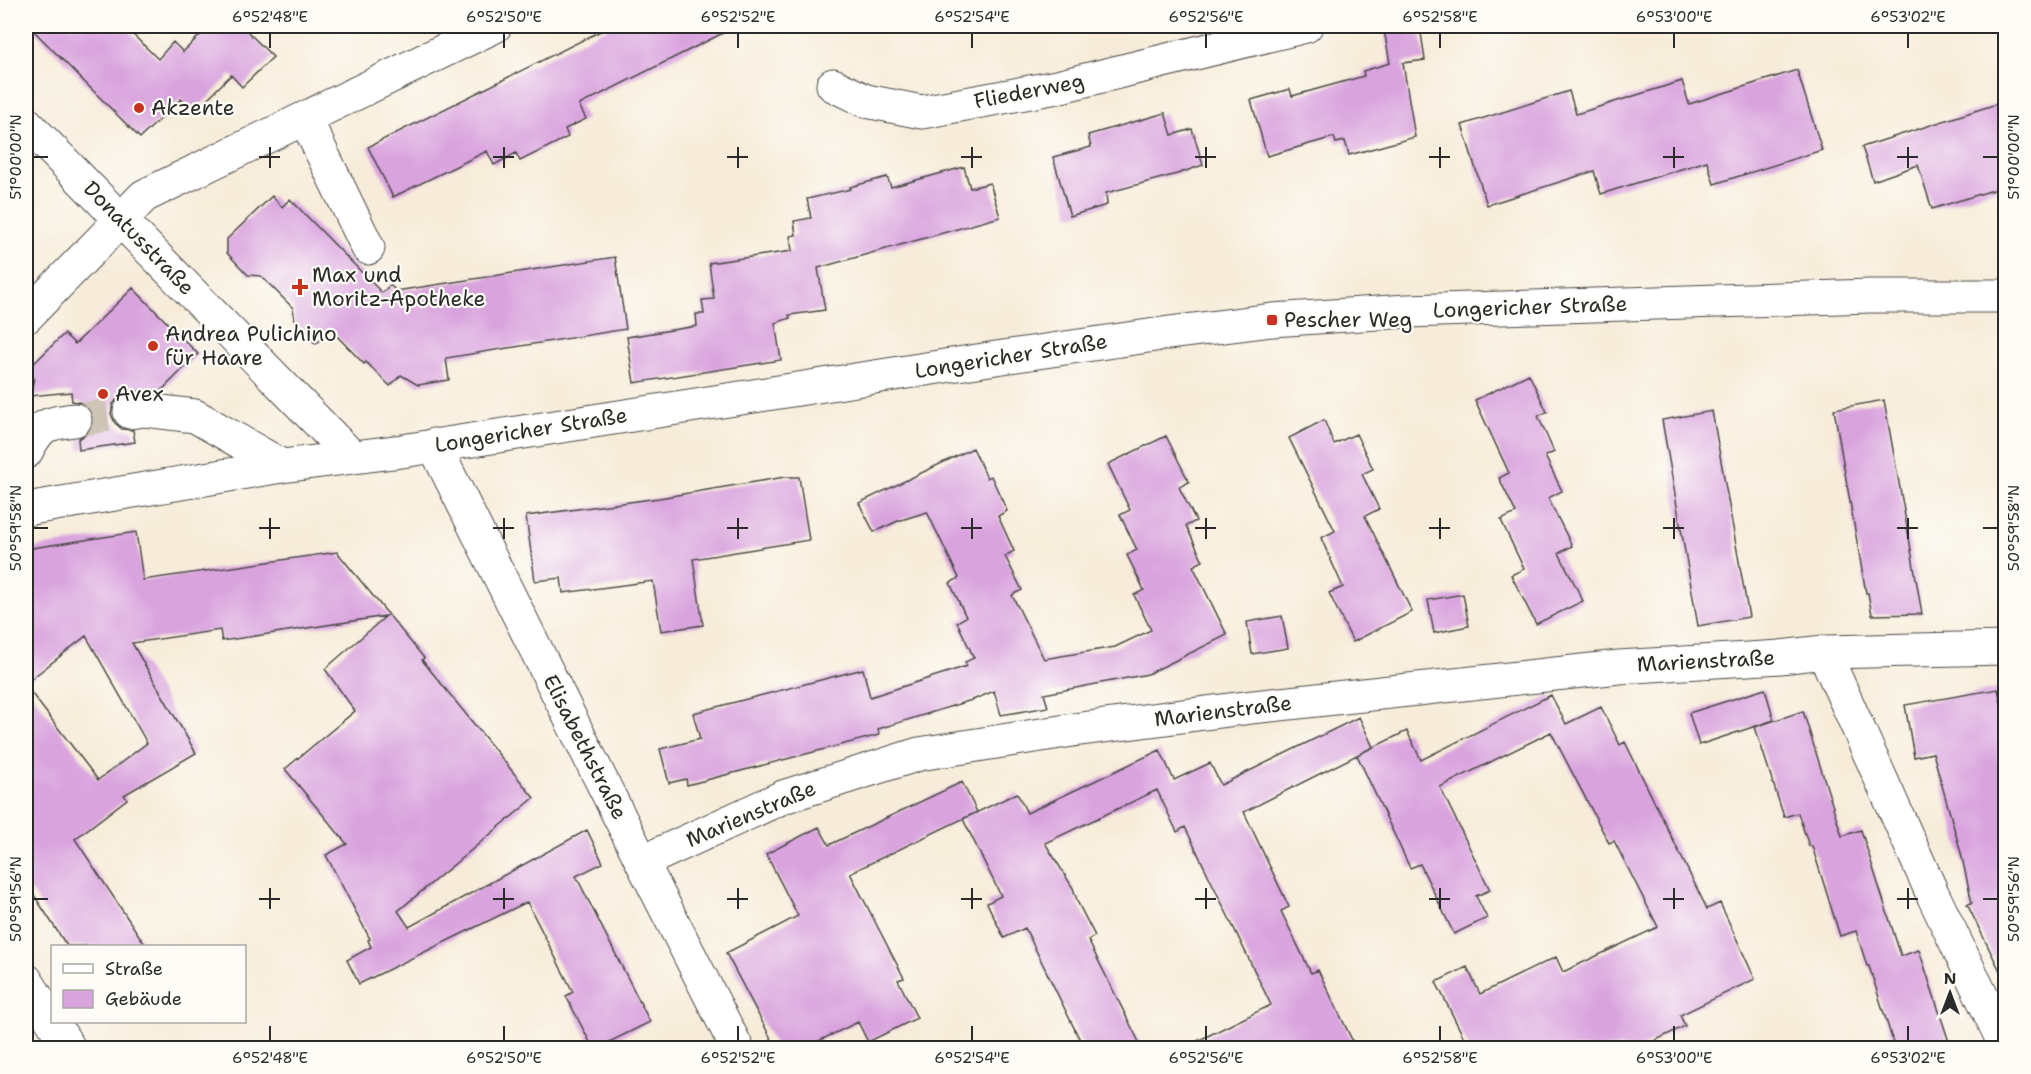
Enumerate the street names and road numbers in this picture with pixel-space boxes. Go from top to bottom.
street label: Fliederweg [972,67,1086,115]
street label: Donatusstraße [77,175,201,301]
street label: Longericher Straße [1432,290,1628,324]
street label: Longericher Straße [913,327,1109,385]
street label: Longericher Straße [433,401,629,459]
street label: Marienstraße [1636,643,1776,679]
street label: Elisabethstraße [536,670,634,824]
street label: Marienstraße [1153,689,1293,733]
street label: Marienstraße [682,774,820,854]

